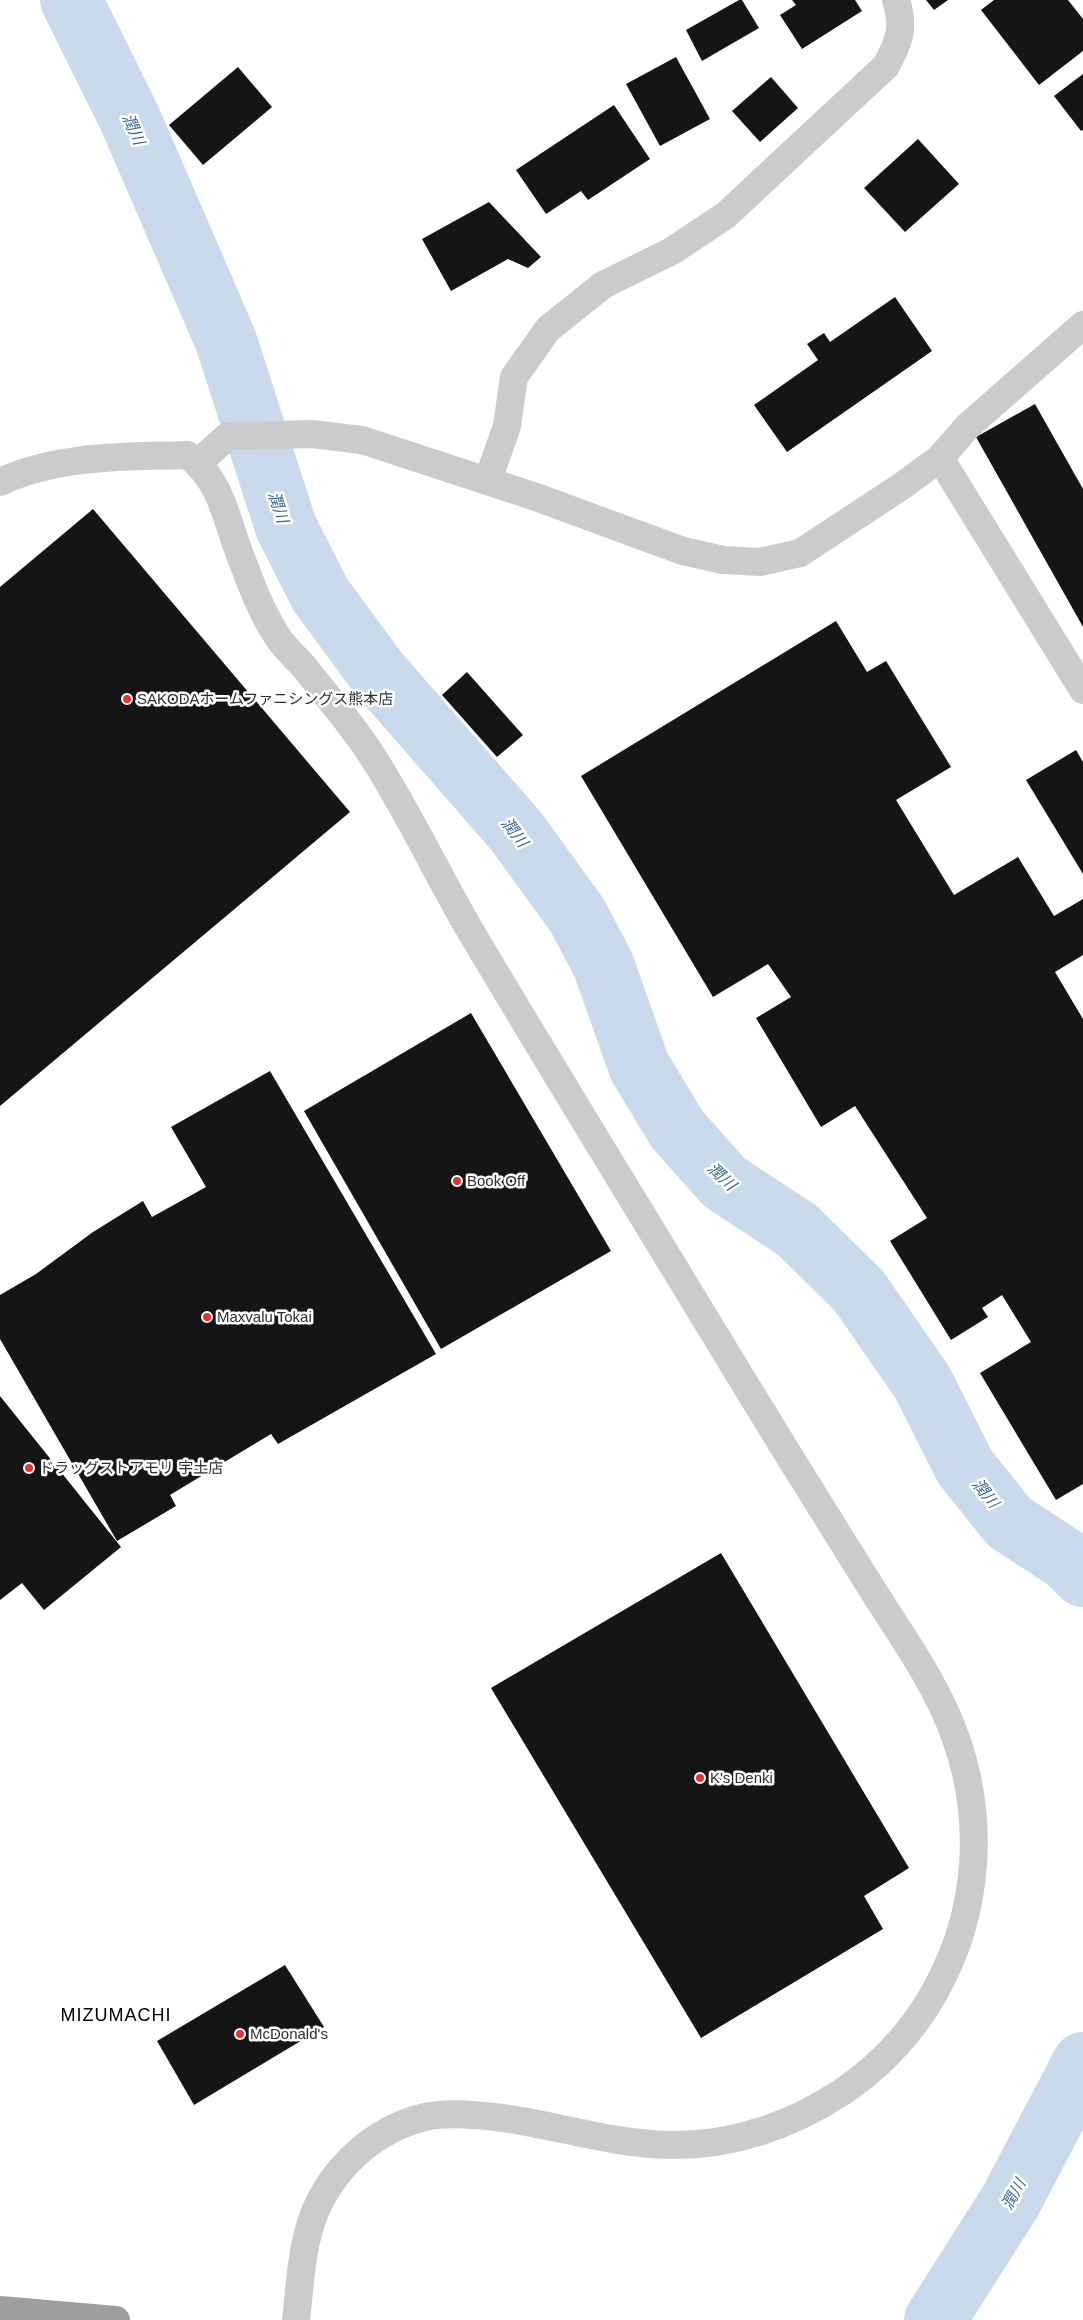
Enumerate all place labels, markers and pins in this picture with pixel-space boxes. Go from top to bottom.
place label: SAKODAホームファニシングス熊本店 [137,690,393,707]
marker: SAKODAホームファニシングス熊本店 [121,693,133,705]
place label: Book Off [467,1172,526,1189]
marker: Book Off [451,1175,463,1187]
place label: Maxvalu Tokai [217,1308,312,1325]
marker: Maxvalu Tokai [201,1311,213,1323]
place label: ドラッグストアモリ 宇土店 [39,1459,223,1476]
marker: ドラッグストアモリ 宇土店 [23,1462,35,1474]
place label: K's Denki [710,1769,773,1786]
marker: K's Denki [694,1772,706,1784]
place label: McDonald's [250,2025,328,2042]
marker: McDonald's [234,2028,246,2040]

